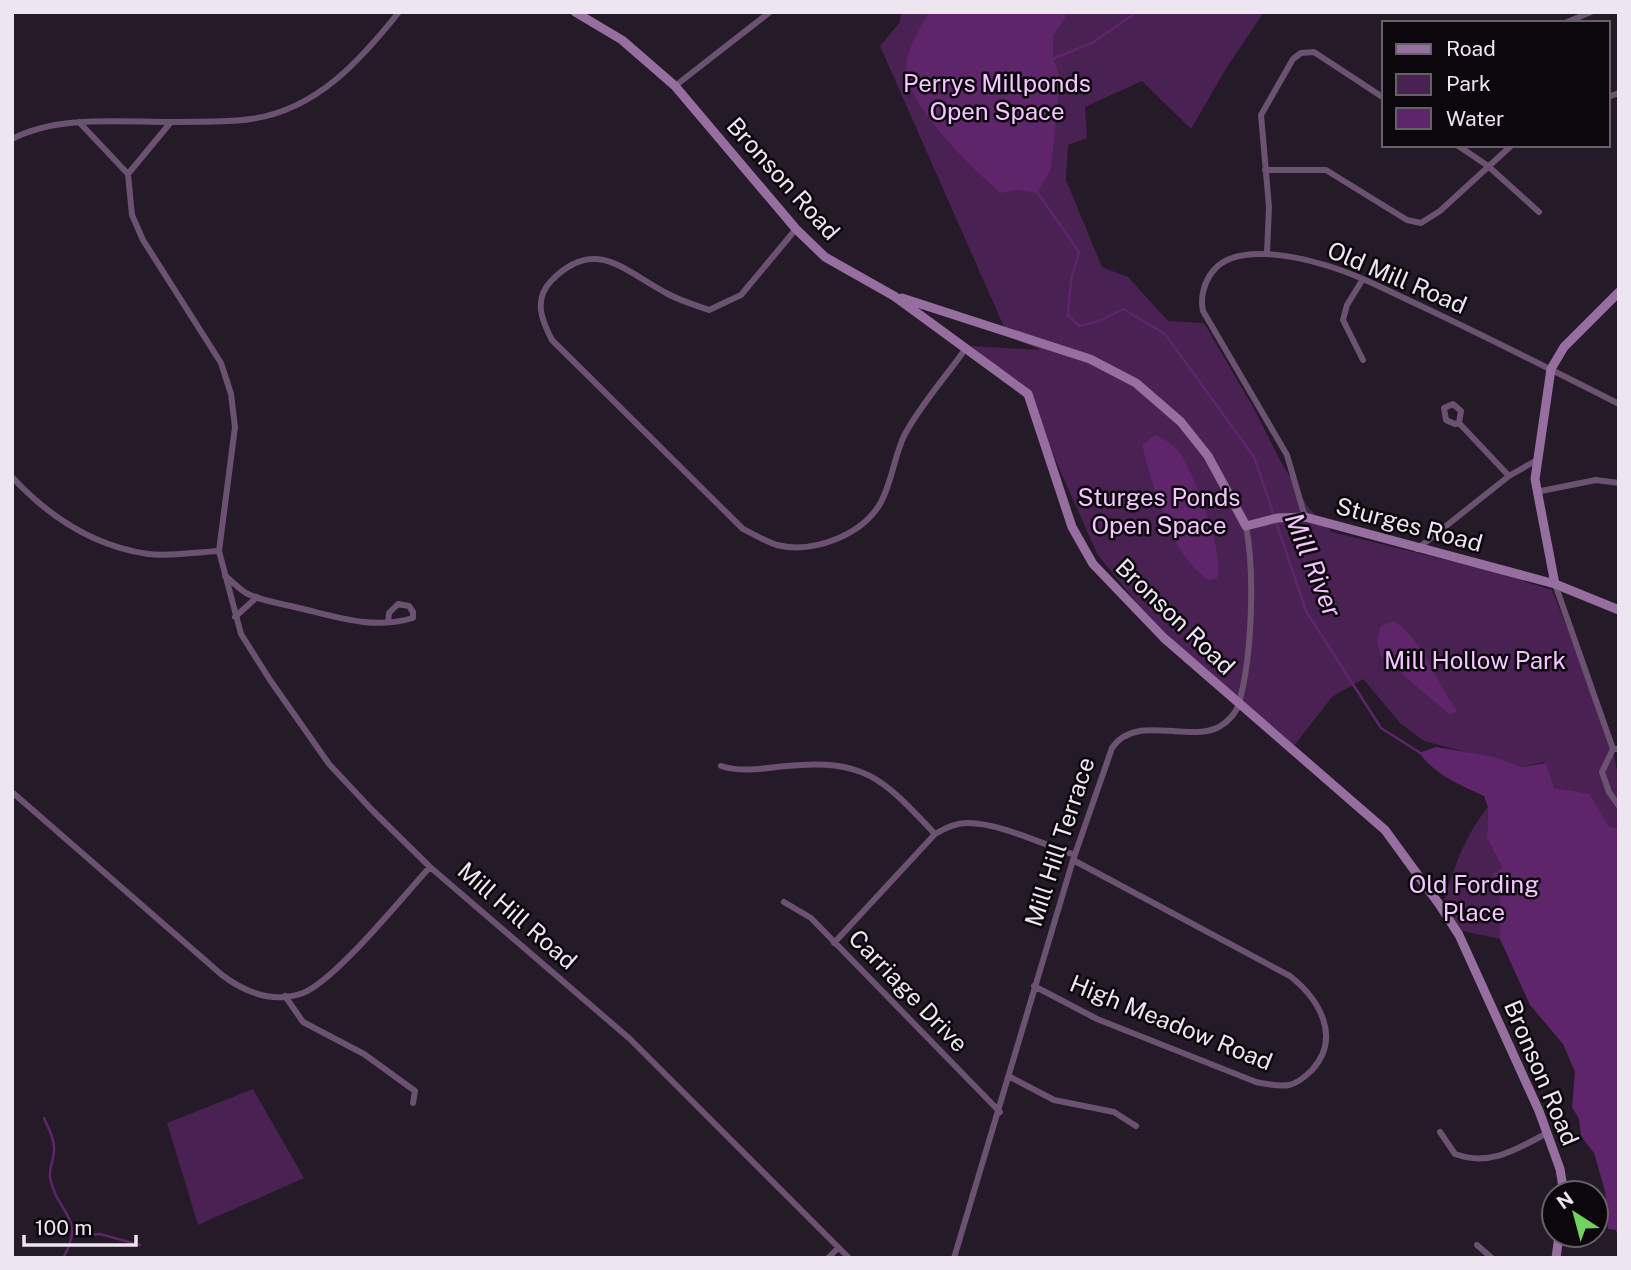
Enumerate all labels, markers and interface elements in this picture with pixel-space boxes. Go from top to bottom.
legend [1382,21,1610,147]
text: Road [1446,36,1496,61]
park label: Perrys Millponds Open Space [903,69,1091,125]
text: Park [1446,71,1491,96]
text: Water [1446,106,1504,131]
street label: Bronson Road [722,111,846,245]
street label: Old Mill Road [1324,235,1471,319]
park label: Sturges Ponds Open Space [1078,483,1240,539]
street label: Sturges Road [1333,491,1486,557]
water label: Mill River [1279,508,1348,622]
street label: Bronson Road [1110,552,1241,680]
park label: Mill Hollow Park [1384,646,1566,674]
street label: Mill Hill Terrace [1019,754,1100,930]
street label: Mill Hill Road [452,856,583,975]
park label: Old Fording Place [1409,870,1539,926]
street label: Carriage Drive [843,923,974,1057]
street label: High Meadow Road [1066,969,1277,1075]
street label: Bronson Road [1499,996,1585,1149]
north arrow [1540,1179,1610,1249]
text: N [1553,1187,1577,1214]
scale bar [24,1204,136,1248]
text: 100 m [35,1215,92,1240]

